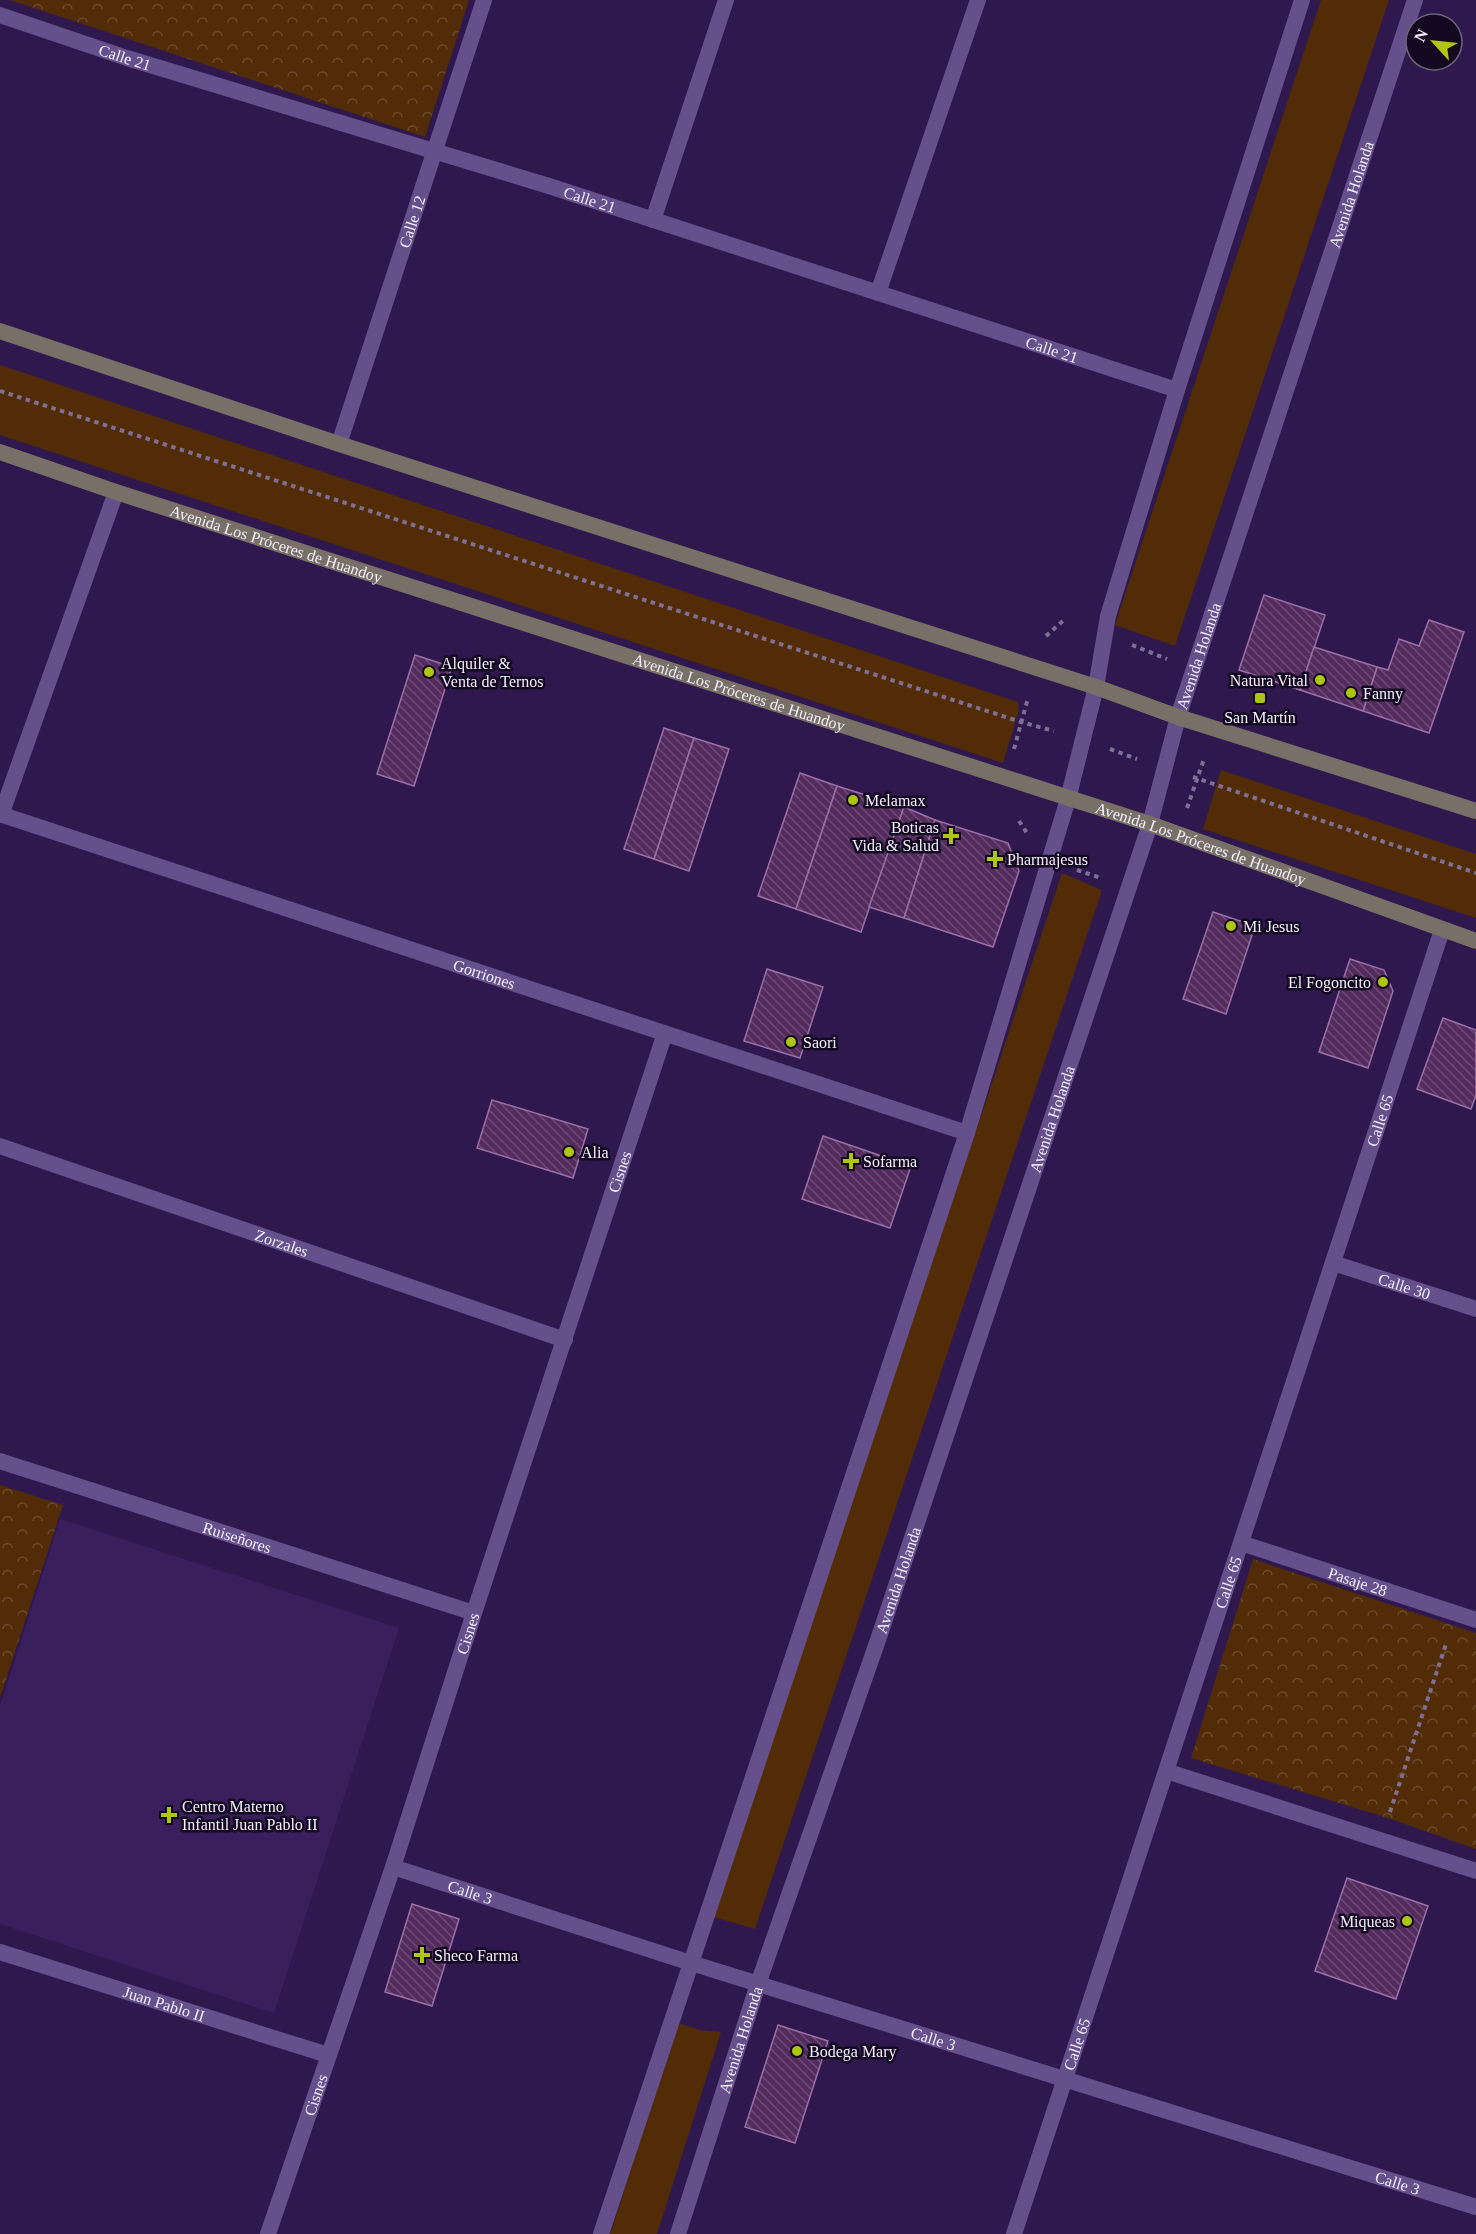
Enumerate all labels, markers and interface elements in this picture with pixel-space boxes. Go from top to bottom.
north arrow [1404,12,1464,72]
text: N [1411,26,1431,44]
street label: Calle 21 [97,41,153,73]
street label: Avenida Holanda [1325,139,1376,250]
street label: Calle 21 [562,183,618,216]
street label: Calle 12 [395,193,428,250]
street label: Calle 21 [1024,333,1080,366]
street label: Avenida Los Próceres de Huandoy [168,501,385,586]
street label: Avenida Holanda [1173,600,1224,711]
street label: Avenida Los Próceres de Huandoy [631,650,847,735]
place label: Alquiler & Venta de Ternos [441,655,544,690]
marker: Alquiler & Venta de Ternos [422,665,436,679]
place label: Natura Vital [1230,672,1309,689]
marker: Natura Vital [1313,673,1327,687]
place label: Fanny [1363,685,1403,703]
marker: Fanny [1344,686,1358,700]
marker: San Martín [1253,691,1267,705]
place label: San Martín [1224,709,1296,726]
place label: Melamax [865,792,925,809]
marker: Melamax [846,793,860,807]
street label: Avenida Los Próceres de Huandoy [1093,799,1308,889]
place label: Boticas Vida & Salud [852,819,939,854]
marker: Boticas Vida & Salud [944,829,958,843]
place label: Pharmajesus [1007,851,1088,869]
marker: Pharmajesus [988,852,1002,866]
place label: Mi Jesus [1243,918,1299,935]
marker: Mi Jesus [1224,919,1238,933]
street label: Gorriones [451,956,517,992]
place label: El Fogoncito [1288,974,1371,992]
marker: El Fogoncito [1376,975,1390,989]
place label: Saori [803,1034,837,1051]
marker: Saori [784,1035,798,1049]
street label: Avenida Holanda [1026,1064,1077,1174]
street label: Calle 65 [1363,1092,1396,1149]
place label: Alia [581,1144,609,1161]
marker: Alia [562,1145,576,1159]
street label: Cisnes [605,1149,634,1195]
place label: Sofarma [863,1153,917,1170]
marker: Sofarma [844,1154,858,1168]
street label: Zorzales [253,1226,311,1260]
street label: Calle 30 [1376,1270,1433,1302]
street label: Ruiseñores [201,1518,274,1556]
street label: Avenida Holanda [872,1525,924,1636]
street label: Calle 65 [1211,1554,1244,1610]
street label: Pasaje 28 [1326,1564,1389,1599]
street label: Cisnes [453,1610,482,1656]
place label: Centro Materno Infantil Juan Pablo II [182,1798,318,1833]
marker: Centro Materno Infantil Juan Pablo II [160,1806,178,1824]
street label: Calle 3 [446,1877,494,1907]
place label: Miqueas [1340,1913,1395,1931]
marker: Miqueas [1400,1914,1414,1928]
place label: Sheco Farma [434,1947,518,1964]
marker: Sheco Farma [415,1948,429,1962]
street label: Juan Pablo II [121,1983,207,2024]
street label: Avenida Holanda [715,1984,765,2095]
street label: Calle 65 [1060,2016,1093,2072]
street label: Calle 3 [909,2023,958,2053]
place label: Bodega Mary [809,2043,897,2061]
marker: Bodega Mary [790,2044,804,2058]
street label: Cisnes [300,2072,330,2118]
street label: Calle 3 [1373,2168,1422,2198]

